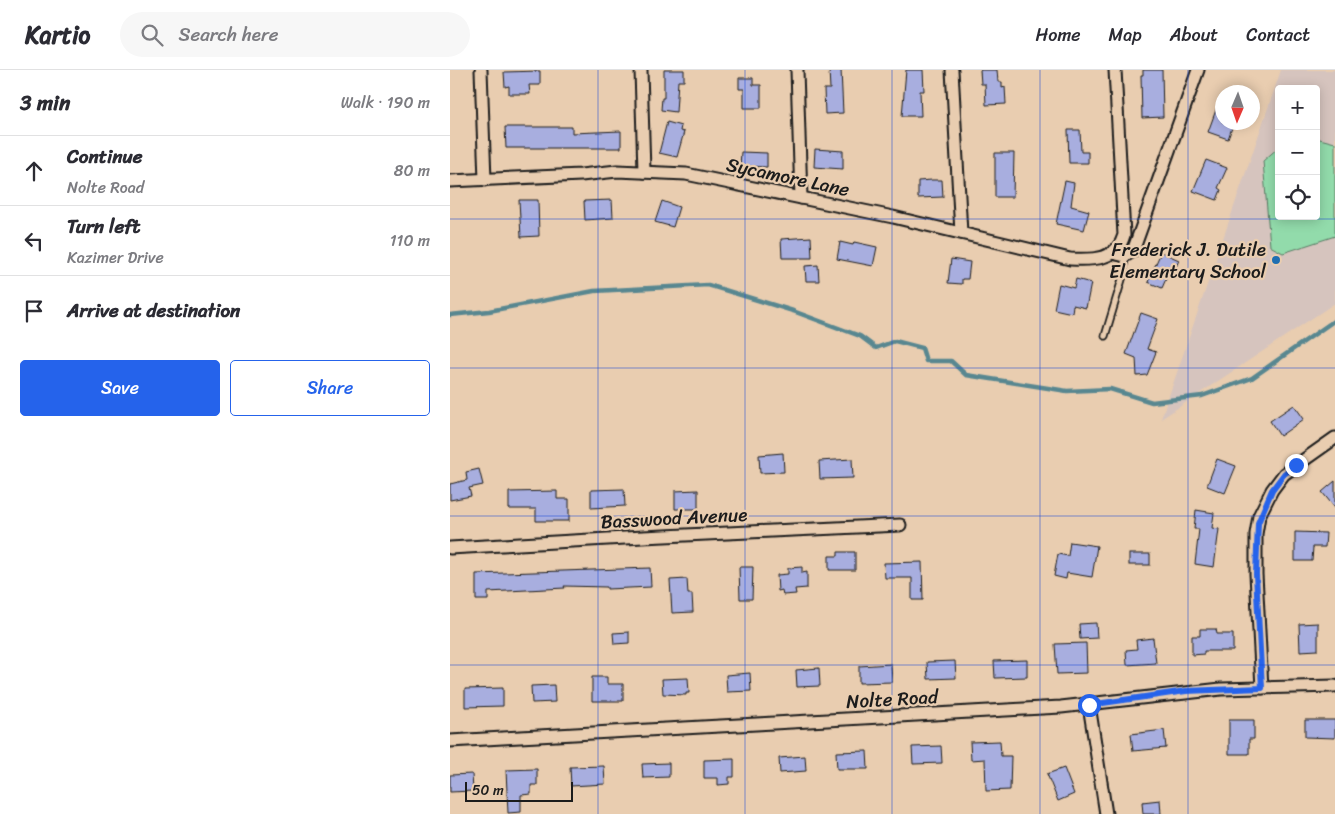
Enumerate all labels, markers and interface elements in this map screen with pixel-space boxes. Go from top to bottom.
search box [120,12,470,57]
text: Kartio [25,14,90,56]
text: Search here [178,18,279,51]
text: Home [1036,19,1081,51]
text: Map [1109,19,1142,51]
text: About [1170,19,1218,51]
text: Contact [1246,19,1310,51]
icon: search [138,21,166,49]
text: 3 min [20,84,70,122]
north arrow [1215,85,1260,130]
map controls [1275,85,1320,220]
button: + [1275,85,1320,130]
text: Walk · 190 m [341,88,430,117]
button: − [1275,130,1320,175]
text: Continue [67,140,143,173]
street label: Sycamore Lane [723,148,853,206]
text: 80 m [394,156,430,185]
icon: ahead [20,157,48,185]
text: Nolte Road [67,173,144,202]
button: locate [1275,175,1320,220]
text: Turn left [67,210,140,243]
text: 110 m [390,226,430,255]
icon: left [20,227,48,255]
place label: Frederick J. Dutile Elementary School [1109,233,1267,288]
text: Kazimer Drive [67,243,164,272]
marker: Frederick J. Dutile Elementary School [1270,254,1282,266]
text: Arrive at destination [67,294,240,327]
icon: arrive [20,297,48,325]
button: Save [20,360,220,416]
button: Share [230,360,430,416]
route end [1285,454,1308,477]
street label: Basswood Avenue [600,498,748,538]
street label: Nolte Road [845,680,941,718]
route start [1078,694,1101,717]
text: 50 m [472,778,504,803]
scale bar [465,779,572,802]

